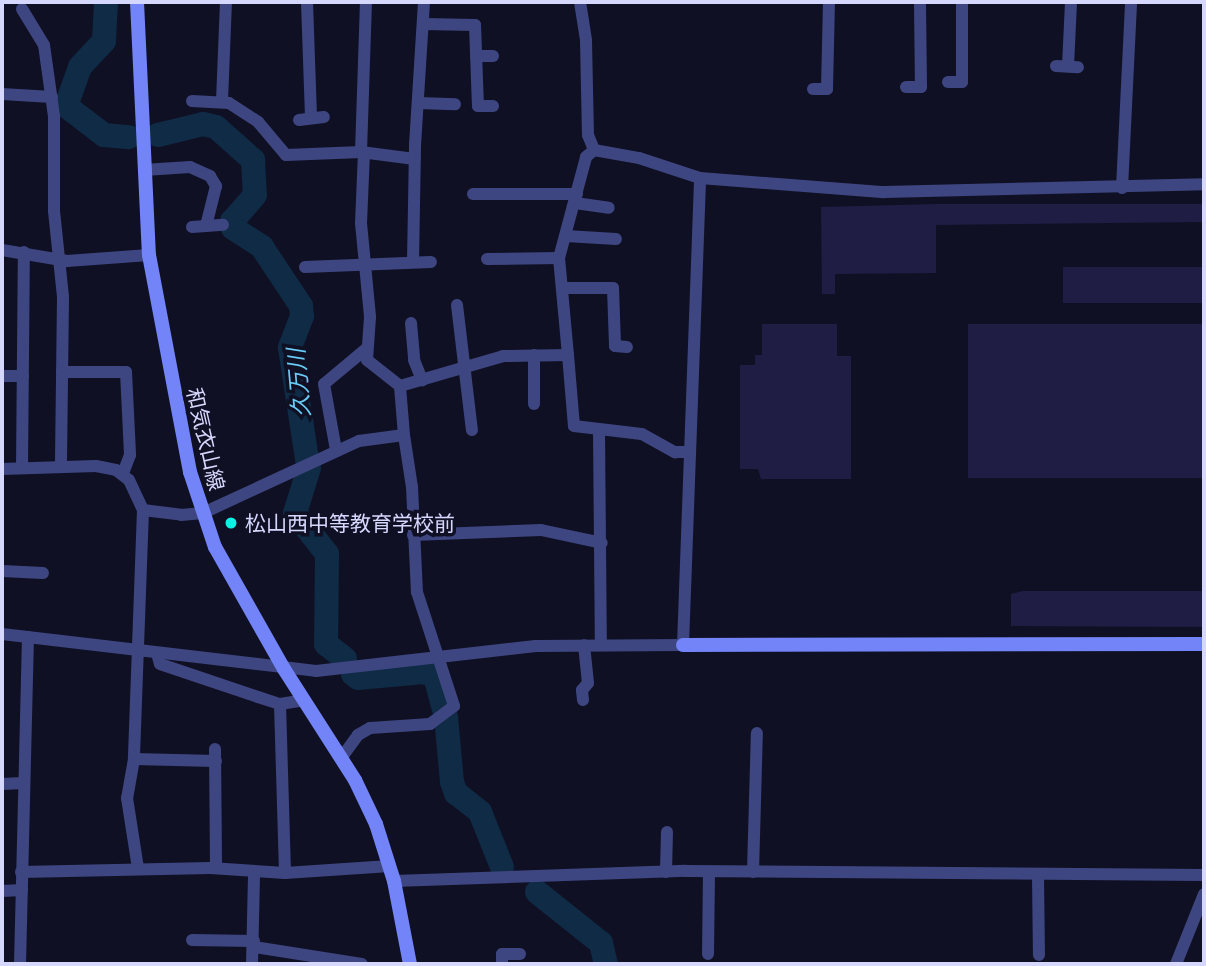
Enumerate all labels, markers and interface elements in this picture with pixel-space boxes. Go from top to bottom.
water label: 久万川 [281,347,315,419]
street label: 和気衣山線 [182,385,230,493]
place label: 松山西中等教育学校前 [245,510,455,536]
marker: 松山西中等教育学校前 [223,515,239,531]

